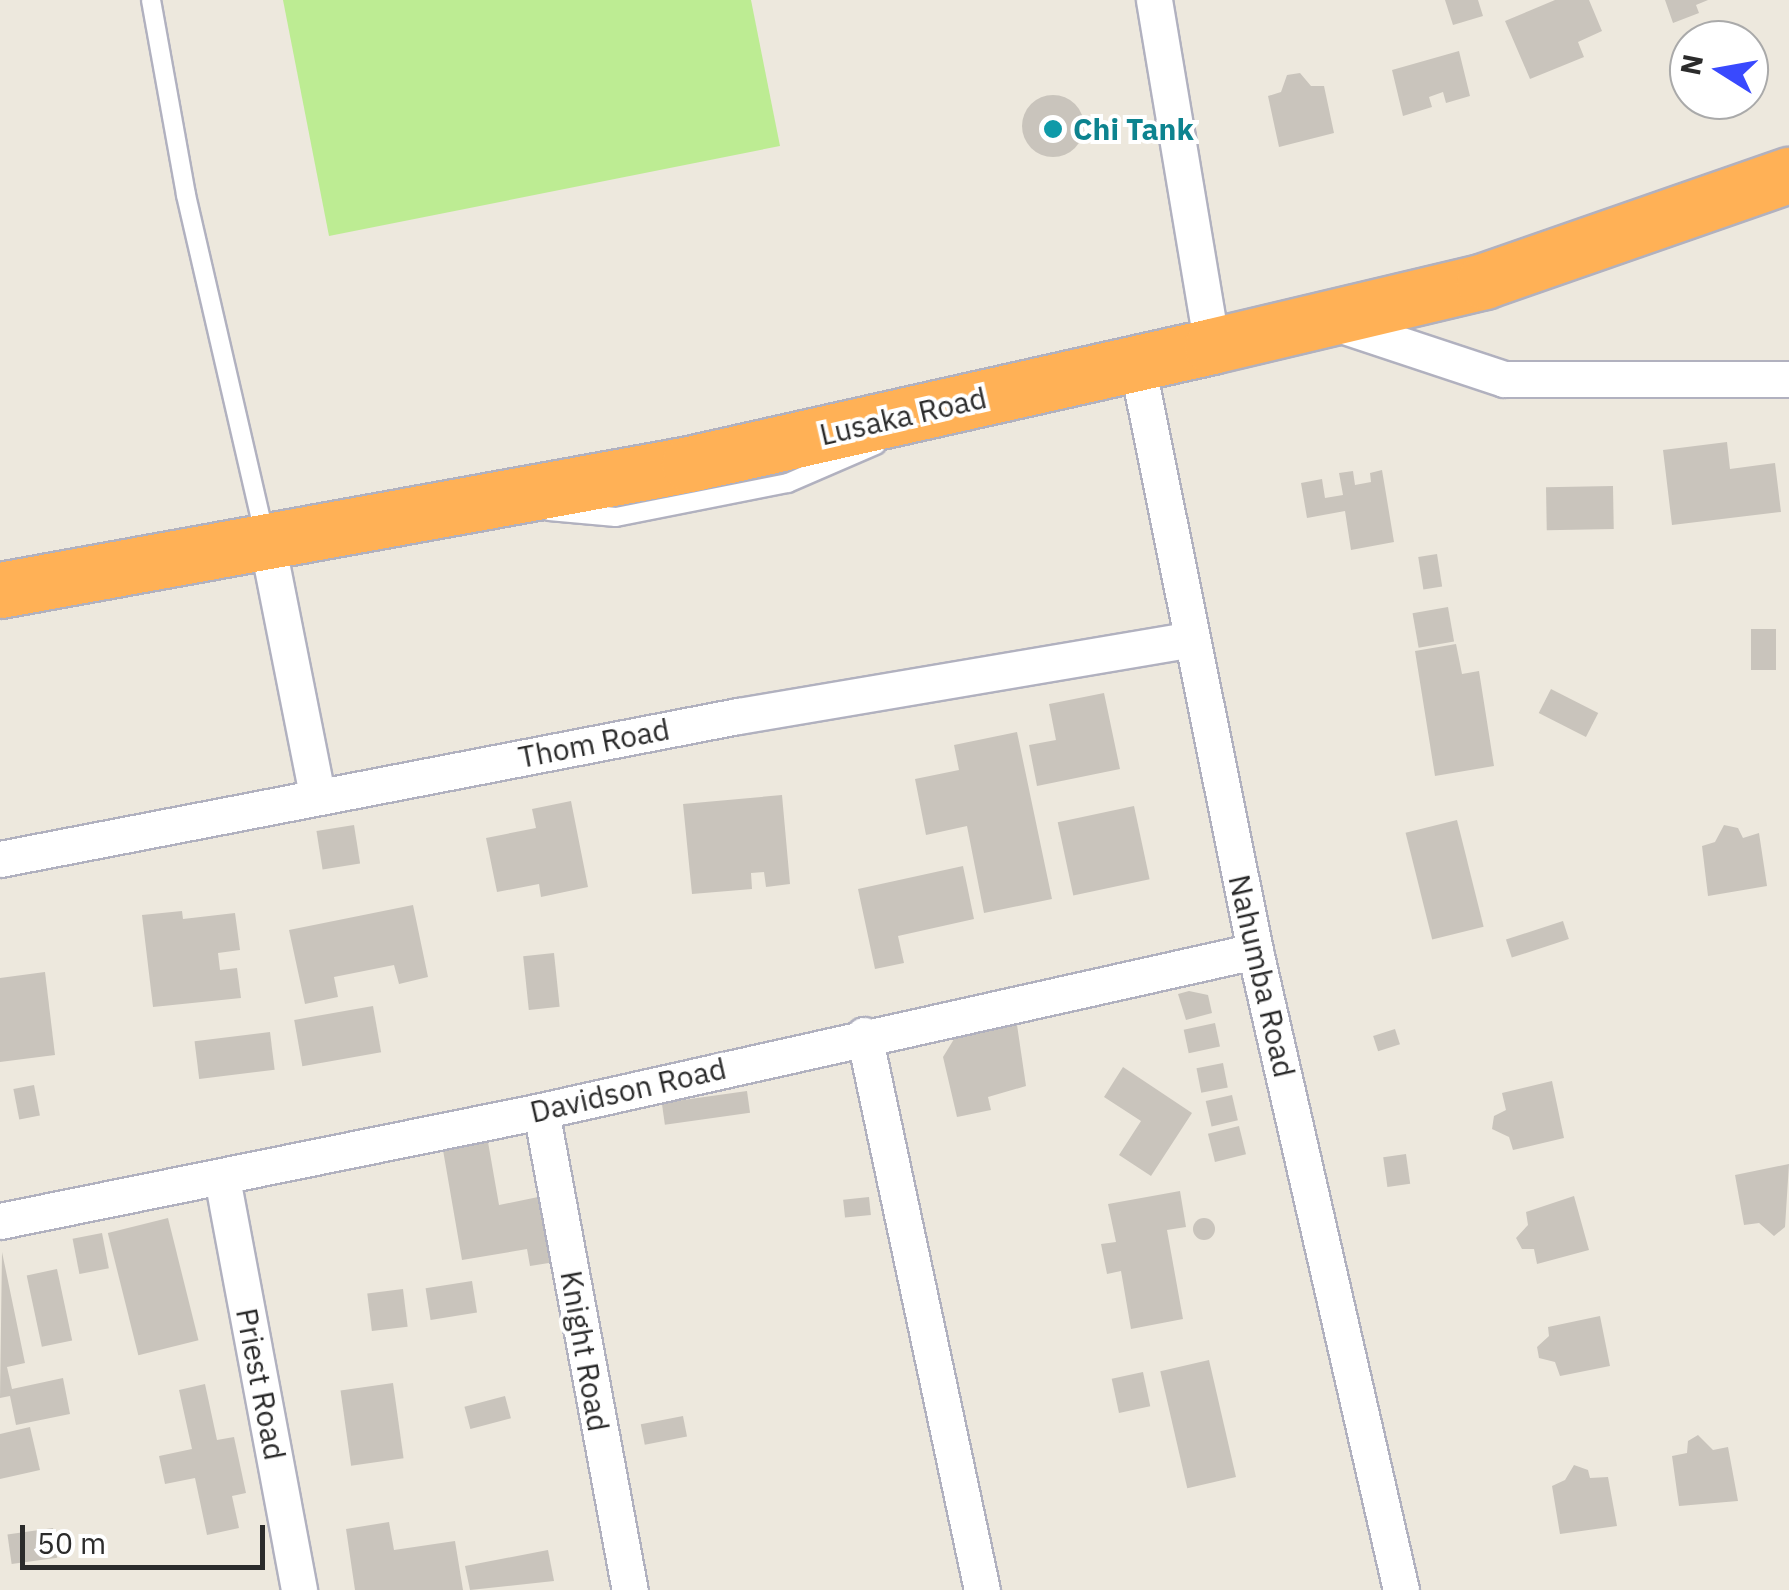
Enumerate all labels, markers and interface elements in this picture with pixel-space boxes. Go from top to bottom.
north arrow [1669,20,1769,120]
text: N [1671,51,1711,78]
place label: Chi Tank [1073,111,1194,147]
marker: Chi Tank [1042,118,1064,140]
street label: Lusaka Road [816,379,990,453]
street label: Thom Road [515,711,673,775]
street label: Nahumba Road [1221,871,1303,1081]
street label: Davidson Road [526,1050,730,1130]
street label: Knight Road [553,1268,617,1434]
street label: Priest Road [229,1305,293,1463]
scale bar [25,1505,270,1567]
text: 50 m [37,1523,106,1562]

